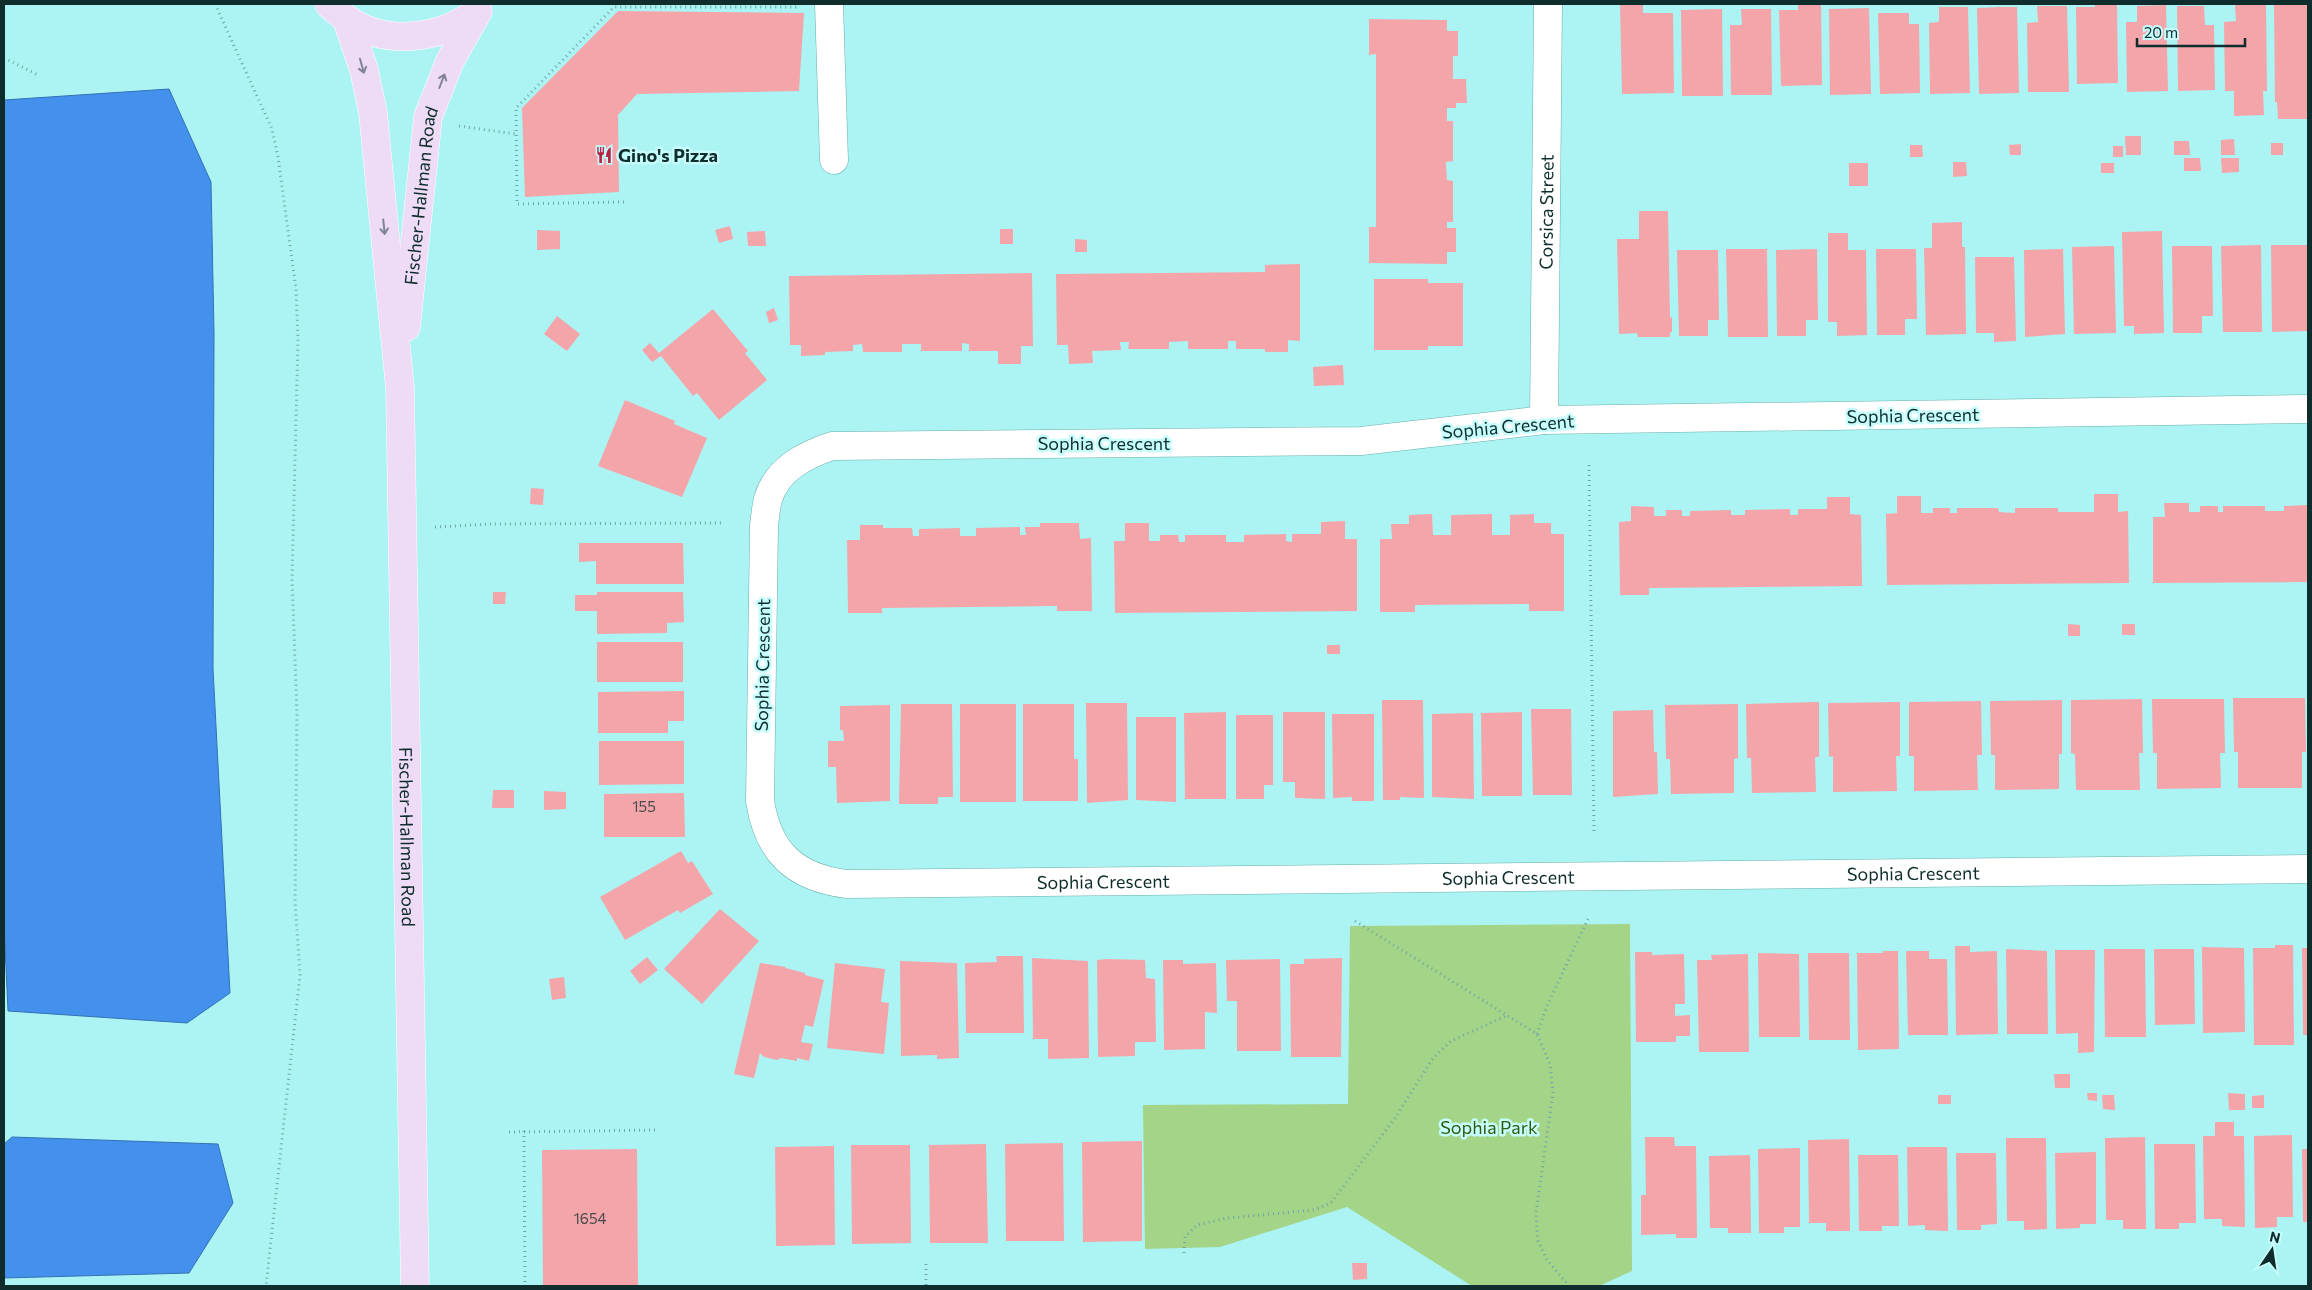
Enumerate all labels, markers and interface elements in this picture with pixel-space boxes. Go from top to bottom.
scale bar [2137,15,2244,47]
text: 20 m [2144,23,2178,41]
one-way arrow [358,58,368,74]
one-way arrow [438,74,447,89]
street label: Fischer-Hallman Road [399,103,442,286]
place label: Gino's Pizza [618,144,718,166]
restaurant icon: Gino's Pizza [594,145,614,165]
street label: Corsica Street [1534,154,1558,270]
one-way arrow [379,219,389,235]
street label: Sophia Crescent [1846,403,1980,427]
street label: Sophia Crescent [1441,409,1575,443]
street label: Sophia Crescent [1038,432,1170,454]
street label: Sophia Crescent [750,598,774,732]
street label: Fischer-Hallman Road [395,747,420,927]
house number: 155 [632,797,656,815]
street label: Sophia Crescent [1847,861,1980,885]
street label: Sophia Crescent [1442,866,1575,889]
street label: Sophia Crescent [1037,870,1170,893]
park label: Sophia Park [1440,1116,1538,1138]
house number: 1654 [573,1209,607,1227]
north arrow [2247,1225,2297,1275]
text: N [2268,1227,2282,1246]

